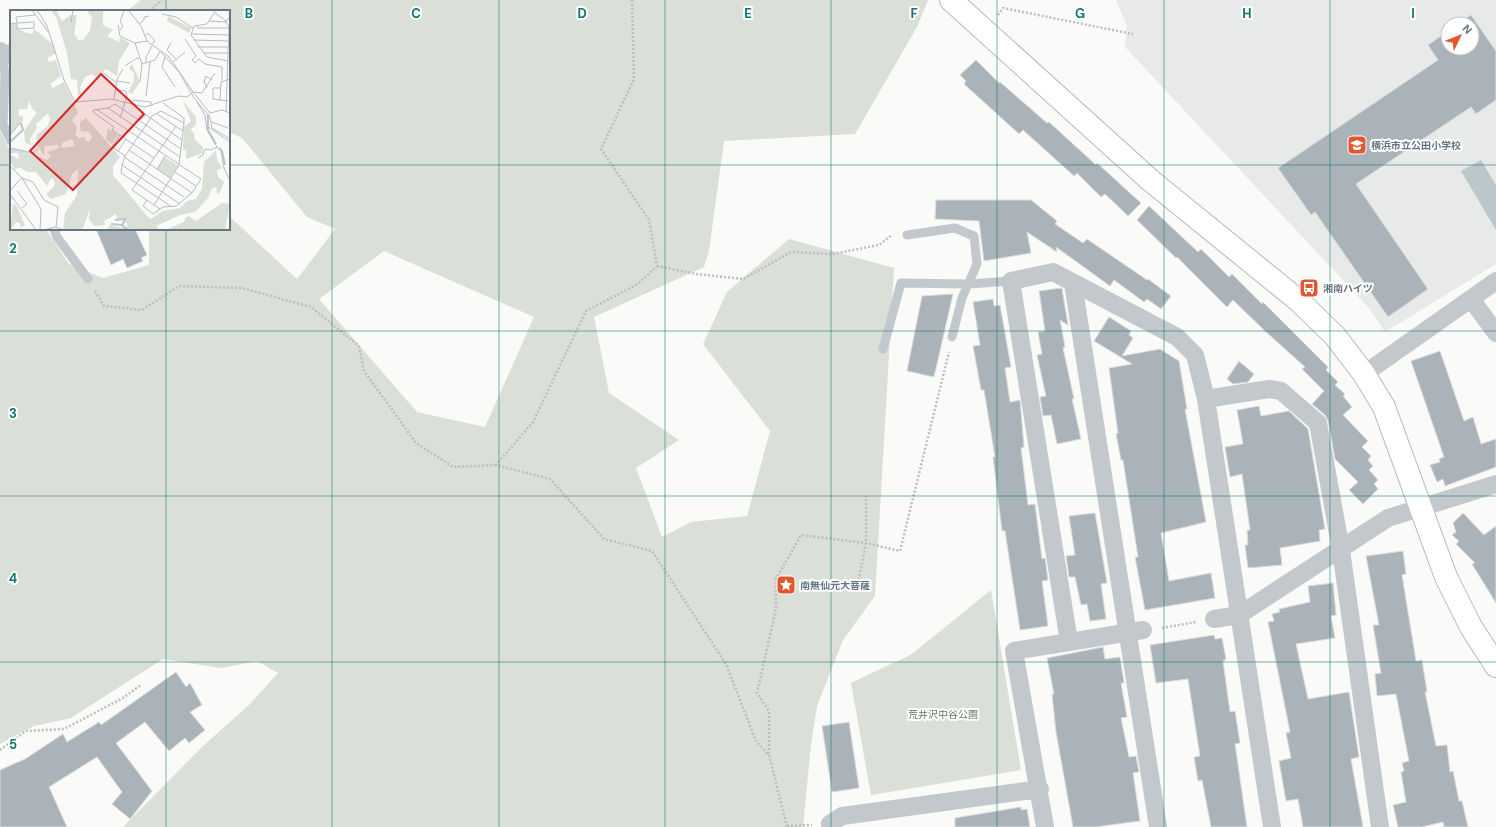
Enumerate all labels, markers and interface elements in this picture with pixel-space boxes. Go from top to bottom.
text: B [245,5,253,22]
text: C [411,5,421,22]
text: D [577,5,587,22]
text: E [744,5,752,22]
text: F [910,5,918,22]
text: G [1075,5,1085,22]
text: H [1242,5,1252,22]
text: I [1411,5,1415,22]
inset map [10,10,230,230]
north arrow [1440,16,1480,56]
text: N [1459,21,1475,37]
school or university icon: 横浜市立公田小学校 [1346,134,1368,156]
place label: 横浜市立公田小学校 [1371,139,1461,152]
text: 2 [9,240,17,257]
bus stop icon: 湘南ハイツ [1298,277,1320,299]
place label: 湘南ハイツ [1323,282,1373,295]
text: 3 [9,405,17,422]
text: 4 [9,570,17,587]
place icon: 南無仙元大菩薩 [775,574,797,596]
place label: 南無仙元大菩薩 [800,579,870,592]
park label: 荒井沢中谷公園 [908,708,978,721]
text: 5 [9,736,17,753]

